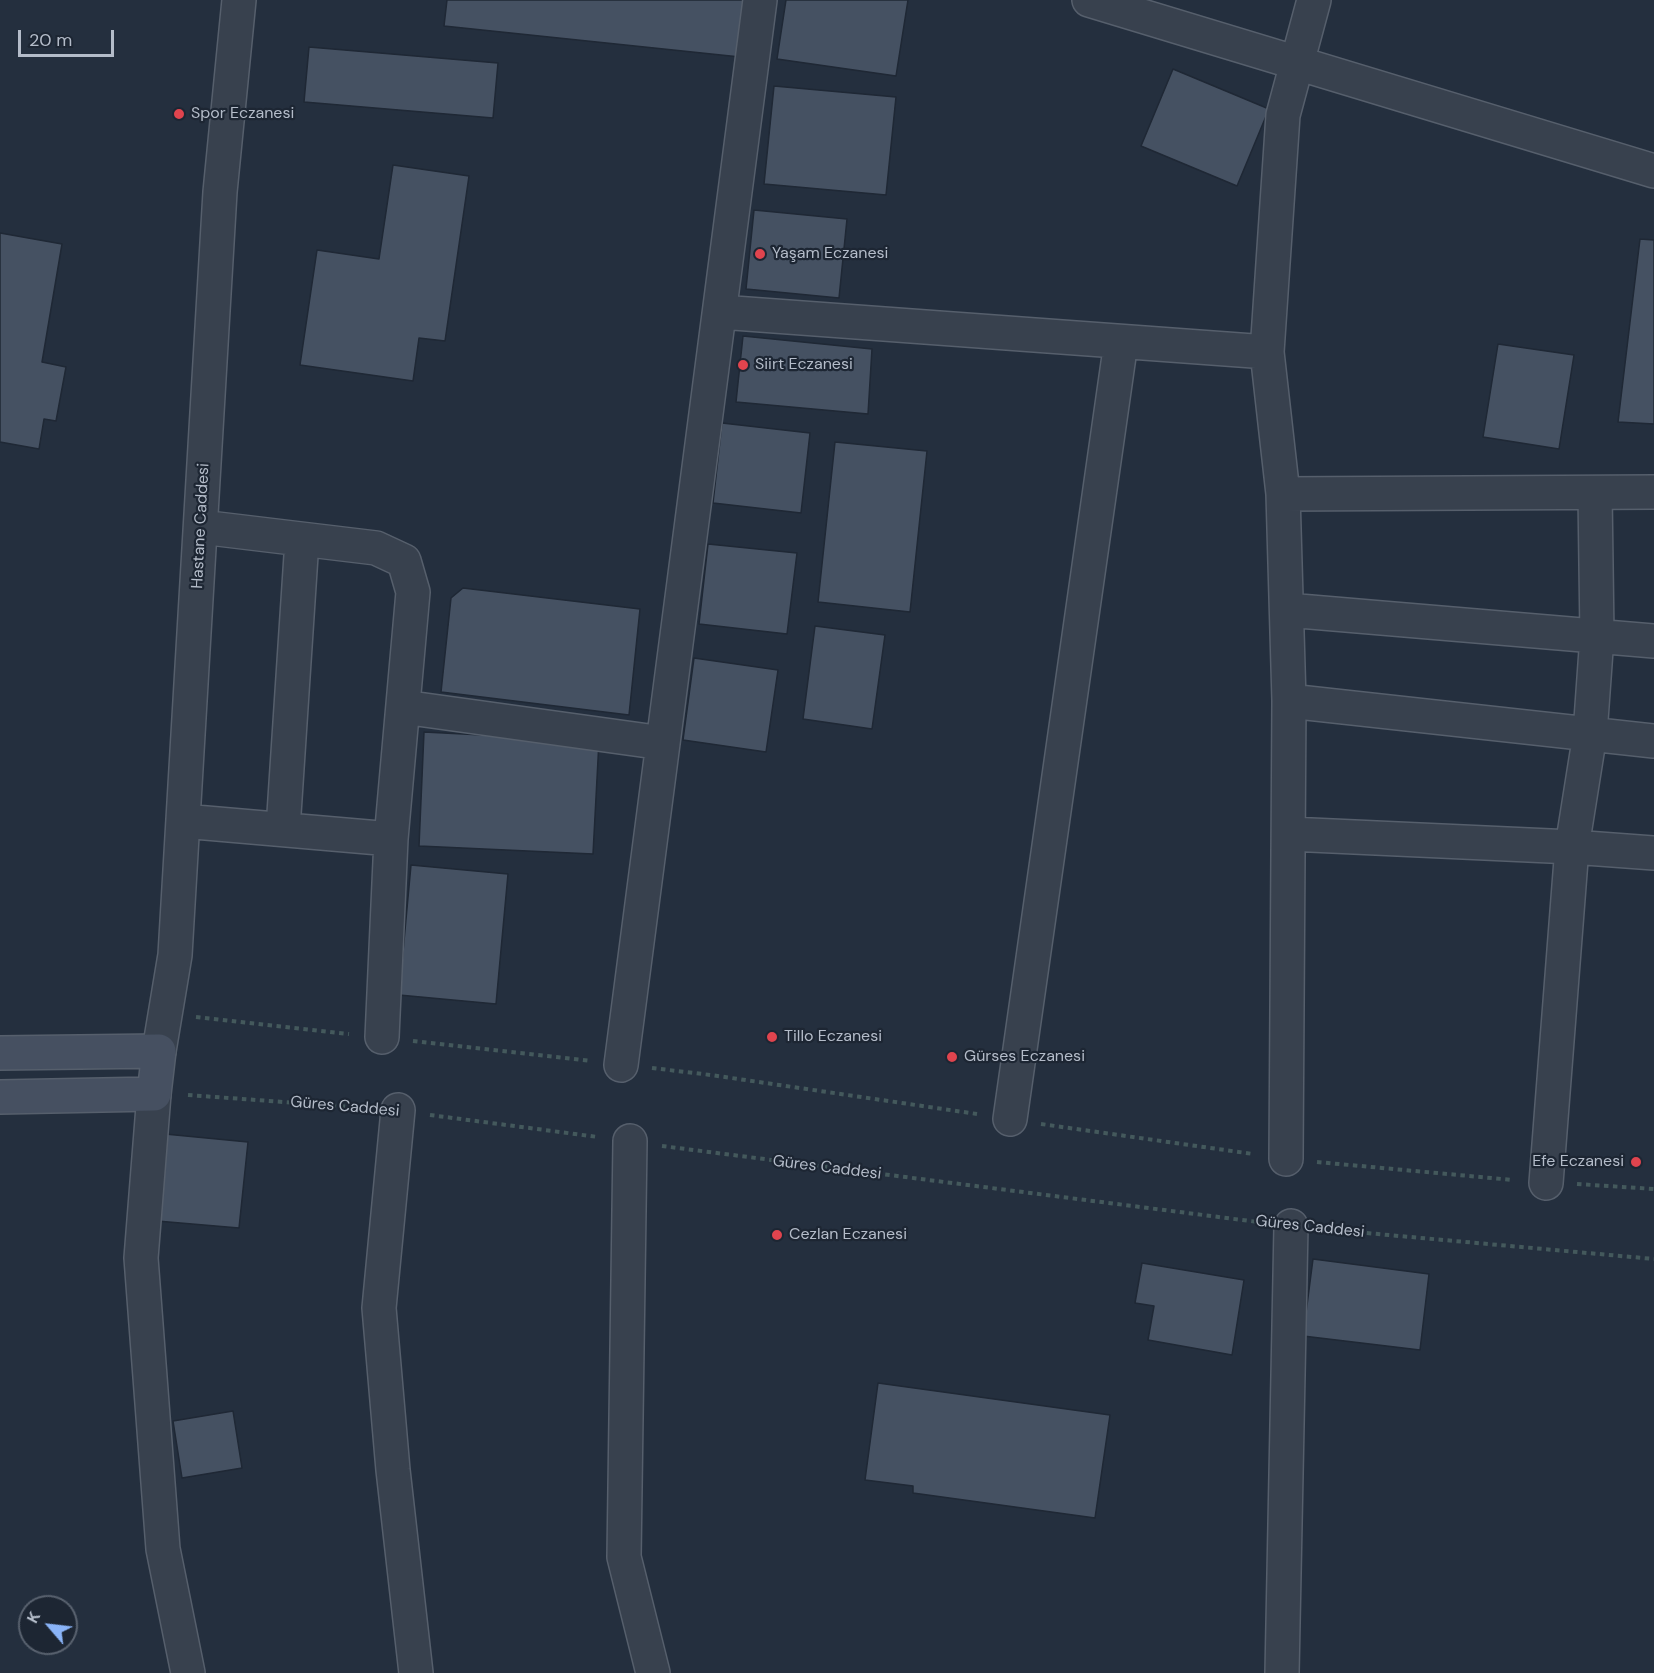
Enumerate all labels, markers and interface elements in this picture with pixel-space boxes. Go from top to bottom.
scale bar [21,18,117,56]
text: 20 m [29,28,72,52]
place label: Spor Eczanesi [191,104,294,124]
marker: Spor Eczanesi [172,107,186,121]
place label: Yaşam Eczanesi [772,244,888,264]
marker: Yaşam Eczanesi [753,247,767,261]
place label: Siirt Eczanesi [755,355,853,375]
marker: Siirt Eczanesi [736,358,750,372]
street label: Hastane Caddesi [188,463,214,589]
place label: Tillo Eczanesi [784,1027,882,1047]
marker: Tillo Eczanesi [765,1030,779,1044]
place label: Gürses Eczanesi [964,1047,1085,1067]
marker: Gürses Eczanesi [945,1050,959,1064]
street label: Güres Caddesi [290,1093,400,1121]
street label: Güres Caddesi [771,1152,883,1184]
place label: Efe Eczanesi [1532,1152,1624,1172]
marker: Efe Eczanesi [1629,1155,1643,1169]
street label: Güres Caddesi [1255,1212,1365,1242]
place label: Cezlan Eczanesi [789,1225,907,1245]
marker: Cezlan Eczanesi [770,1228,784,1242]
north arrow [18,1595,78,1655]
text: K [22,1608,45,1627]

